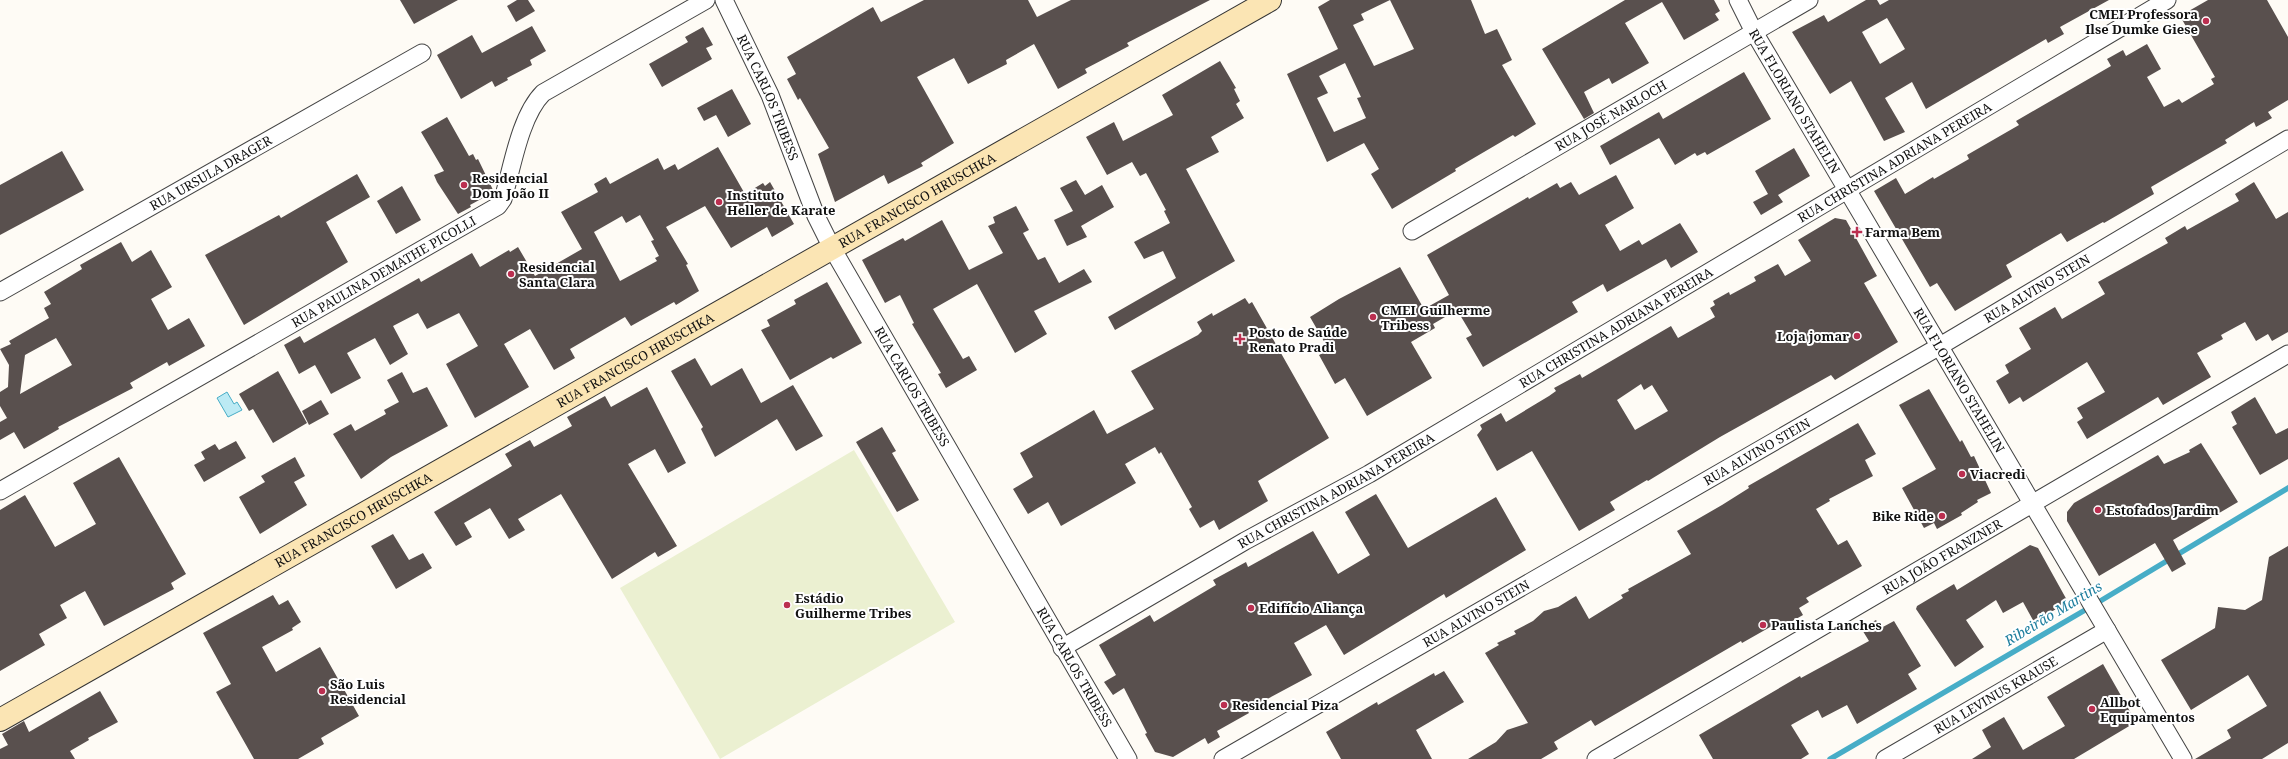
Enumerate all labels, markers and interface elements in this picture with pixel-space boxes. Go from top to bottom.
place label: CMEI Professora Ilse Dumke Giese [2085,5,2198,38]
marker: CMEI Professora Ilse Dumke Giese [2201,16,2211,26]
street label: RUA FLORIANO STAHELIN [1745,25,1845,177]
street label: RUA CARLOS TRIBESS [733,31,803,163]
street label: RUA JOSÉ NARLOCH [1552,76,1670,155]
street label: RUA CHRISTINA ADRIANA PEREIRA [1794,97,1995,226]
street label: RUA URSULA DRAGER [146,131,275,215]
street label: RUA FRANCISCO HRUSCHKA [835,148,999,252]
place label: Residencial Dom João II [472,169,549,202]
marker: Residencial Dom João II [459,180,469,190]
place label: Instituto Heller de Karate [727,186,836,219]
marker: Instituto Heller de Karate [714,197,724,207]
street label: RUA PAULINA DEMATHE PICOLLI [288,211,479,331]
place label: Farma Bem [1865,223,1940,241]
marker: Farma Bem [1852,227,1862,237]
street label: RUA ALVINO STEIN [1980,250,2093,327]
place label: Residencial Santa Clara [519,258,595,291]
street label: RUA CHRISTINA ADRIANA PEREIRA [1516,262,1717,392]
marker: Residencial Santa Clara [506,269,516,279]
place label: CMEI Guilherme Tribess [1381,301,1490,334]
street label: RUA FLORIANO STAHELIN [1910,304,2009,456]
street label: RUA FRANCISCO HRUSCHKA [553,308,718,412]
marker: CMEI Guilherme Tribess [1368,312,1378,322]
street label: RUA CARLOS TRIBESS [870,323,954,450]
place label: Posto de Saúde Renato Pradi [1249,323,1347,356]
place label: Loja jomar [1777,327,1849,345]
marker: Loja jomar [1852,331,1862,341]
marker: Posto de Saúde Renato Pradi [1234,333,1246,345]
street label: RUA ALVINO STEIN [1700,414,1814,489]
street label: RUA CHRISTINA ADRIANA PEREIRA [1234,428,1438,552]
place label: Viacredi [1970,465,2026,483]
street label: RUA FRANCISCO HRUSCHKA [271,468,436,571]
marker: Viacredi [1957,469,1967,479]
place label: Estofados Jardim [2106,501,2219,519]
marker: Estofados Jardim [2093,505,2103,515]
place label: Bike Ride [1872,507,1934,525]
marker: Bike Ride [1937,511,1947,521]
street label: RUA JOÃO FRANZNER [1879,514,2006,598]
street label: RUA ALVINO STEIN [1419,575,1533,651]
water label: Ribeirão Martins [2000,576,2106,650]
place label: Estádio Guilherme Tribes [795,589,911,622]
place label: Edifício Aliança [1259,599,1363,617]
marker: Estádio Guilherme Tribes [782,600,792,610]
marker: Edifício Aliança [1246,603,1256,613]
street label: RUA CARLOS TRIBESS [1033,604,1117,730]
place label: Paulista Lanches [1771,616,1882,634]
marker: Paulista Lanches [1758,620,1768,630]
street label: RUA LEVINUS KRAUSE [1930,652,2061,738]
place label: São Luis Residencial [330,675,406,708]
marker: São Luis Residencial [317,686,327,696]
place label: Allbot Equipamentos [2100,693,2195,726]
place label: Residencial Piza [1232,696,1339,714]
marker: Residencial Piza [1219,700,1229,710]
marker: Allbot Equipamentos [2087,704,2097,714]

